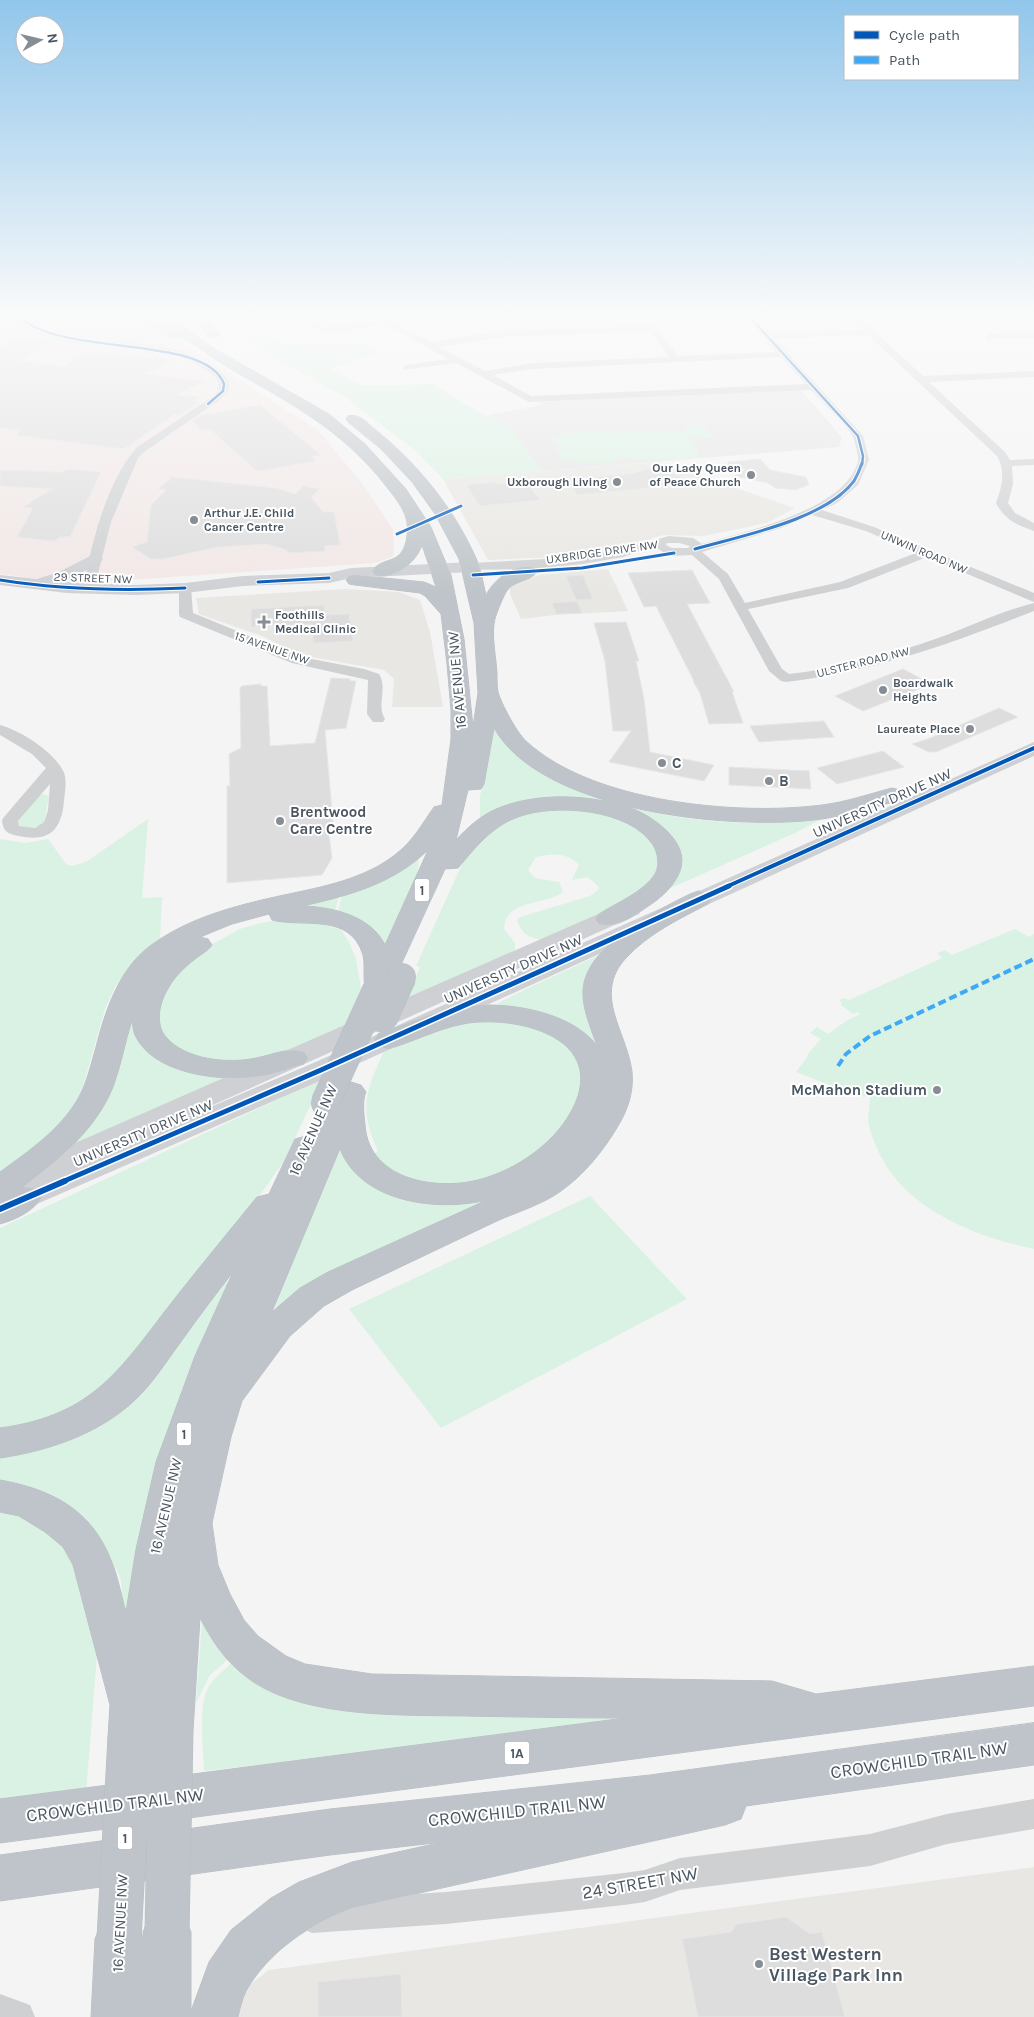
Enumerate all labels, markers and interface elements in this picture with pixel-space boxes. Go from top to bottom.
north arrow [15,15,65,65]
legend [844,15,1019,80]
text: Cycle path [889,26,960,44]
text: N [43,32,61,44]
text: Path [889,51,920,69]
place label: Our Lady Queen of Peace Church [650,461,741,489]
marker: Our Lady Queen of Peace Church [745,469,757,481]
place label: Uxborough Living [507,475,607,489]
marker: Uxborough Living [611,476,623,488]
place label: Arthur J.E. Child Cancer Centre [204,506,294,534]
marker: Arthur J.E. Child Cancer Centre [188,514,200,526]
street label: UNWIN ROAD NW [879,527,970,577]
street label: UXBRIDGE DRIVE NW [545,537,659,567]
street label: 29 STREET NW [53,570,133,586]
place label: Foothills Medical Clinic [275,608,356,636]
marker: Foothills Medical Clinic [257,615,271,629]
street label: 15 AVENUE NW [233,629,312,667]
street label: 16 AVENUE NW [444,630,470,730]
street label: ULSTER ROAD NW [815,644,911,680]
place label: Boardwalk Heights [893,676,954,704]
marker: Boardwalk Heights [877,684,889,696]
place label: Laureate Place [877,722,960,736]
marker: Laureate Place [964,723,976,735]
place label: C [672,754,682,772]
marker: C [656,757,668,769]
street label: UNIVERSITY DRIVE NW [810,764,955,842]
place label: B [779,772,789,790]
marker: B [763,775,775,787]
place label: Brentwood Care Centre [290,803,373,838]
marker: Brentwood Care Centre [274,815,286,827]
road number: 1 [414,878,430,902]
street label: UNIVERSITY DRIVE NW [441,930,586,1008]
street label: 16 AVENUE NW [285,1081,341,1178]
place label: McMahon Stadium [791,1081,927,1099]
marker: McMahon Stadium [931,1084,943,1096]
street label: UNIVERSITY DRIVE NW [70,1095,216,1171]
road number: 1 [176,1422,192,1446]
street label: 16 AVENUE NW [146,1456,186,1556]
street label: CROWCHILD TRAIL NW [829,1737,1009,1783]
road number: 1A [504,1742,530,1765]
street label: CROWCHILD TRAIL NW [25,1783,205,1827]
street label: CROWCHILD TRAIL NW [427,1791,607,1831]
road number: 1 [118,1826,132,1850]
street label: 24 STREET NW [580,1862,700,1904]
street label: 16 AVENUE NW [108,1873,132,1972]
place label: Best Western Village Park Inn [769,1943,903,1986]
marker: Best Western Village Park Inn [753,1958,765,1970]

